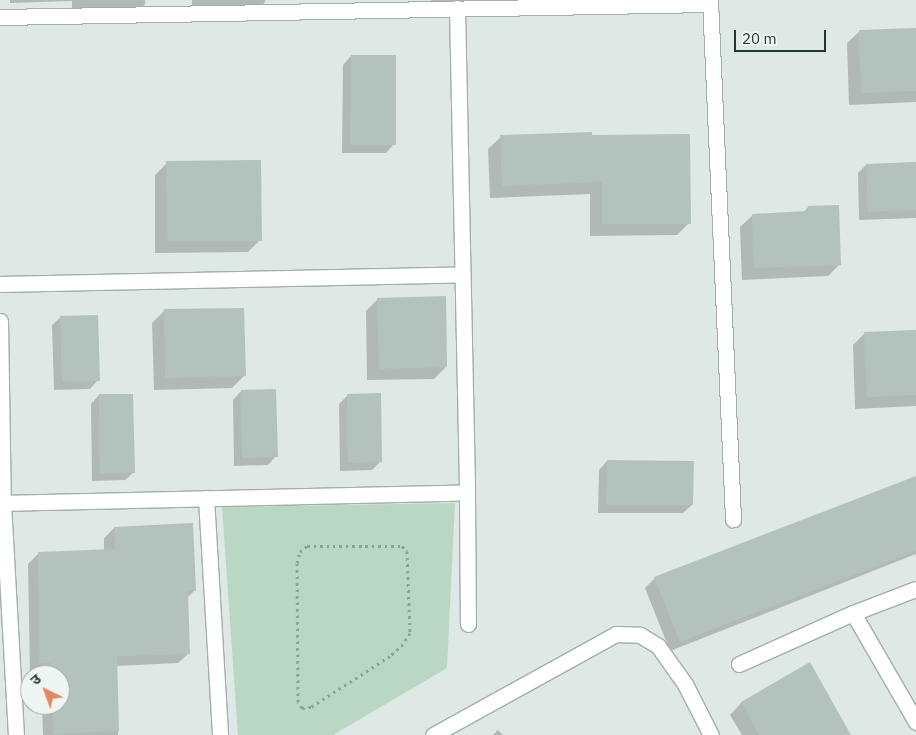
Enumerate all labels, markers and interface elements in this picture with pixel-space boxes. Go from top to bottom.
scale bar [736,20,828,52]
text: 20 m [742,29,777,48]
north arrow [20,665,70,715]
text: उ [27,670,45,689]

